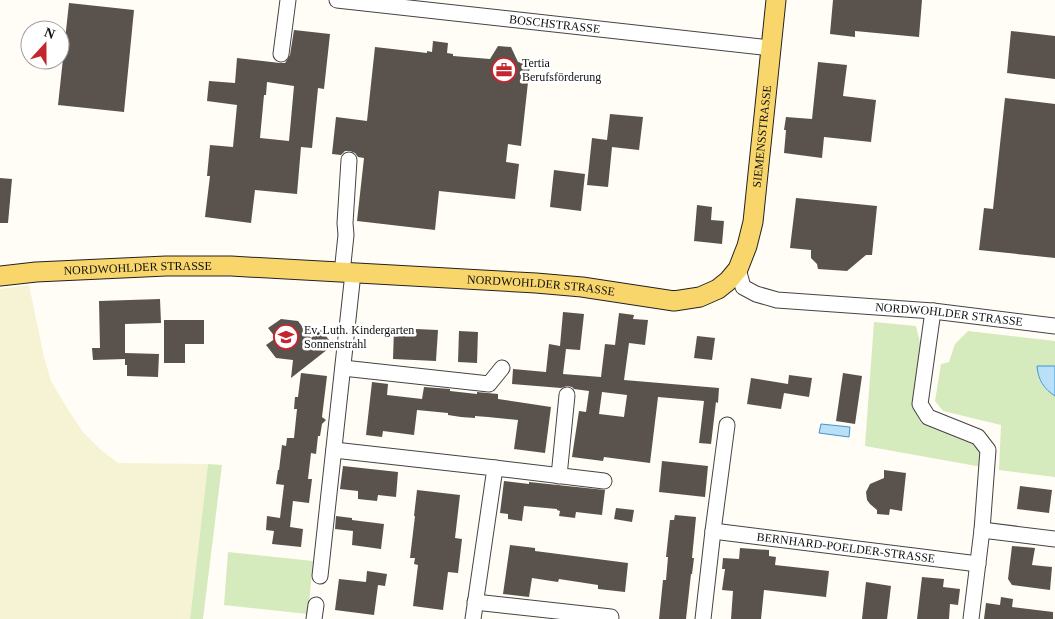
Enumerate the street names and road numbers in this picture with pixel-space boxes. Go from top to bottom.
street label: BOSCHSTRASSE [508,12,601,36]
street label: SIEMENSSTRASSE [750,85,774,188]
street label: NORDWOHLDER STRASSE [63,259,212,278]
street label: NORDWOHLDER STRASSE [467,272,616,299]
street label: NORDWOHLDER STRASSE [875,300,1024,329]
street label: BERNHARD-POELDER-STRASSE [756,530,936,566]

